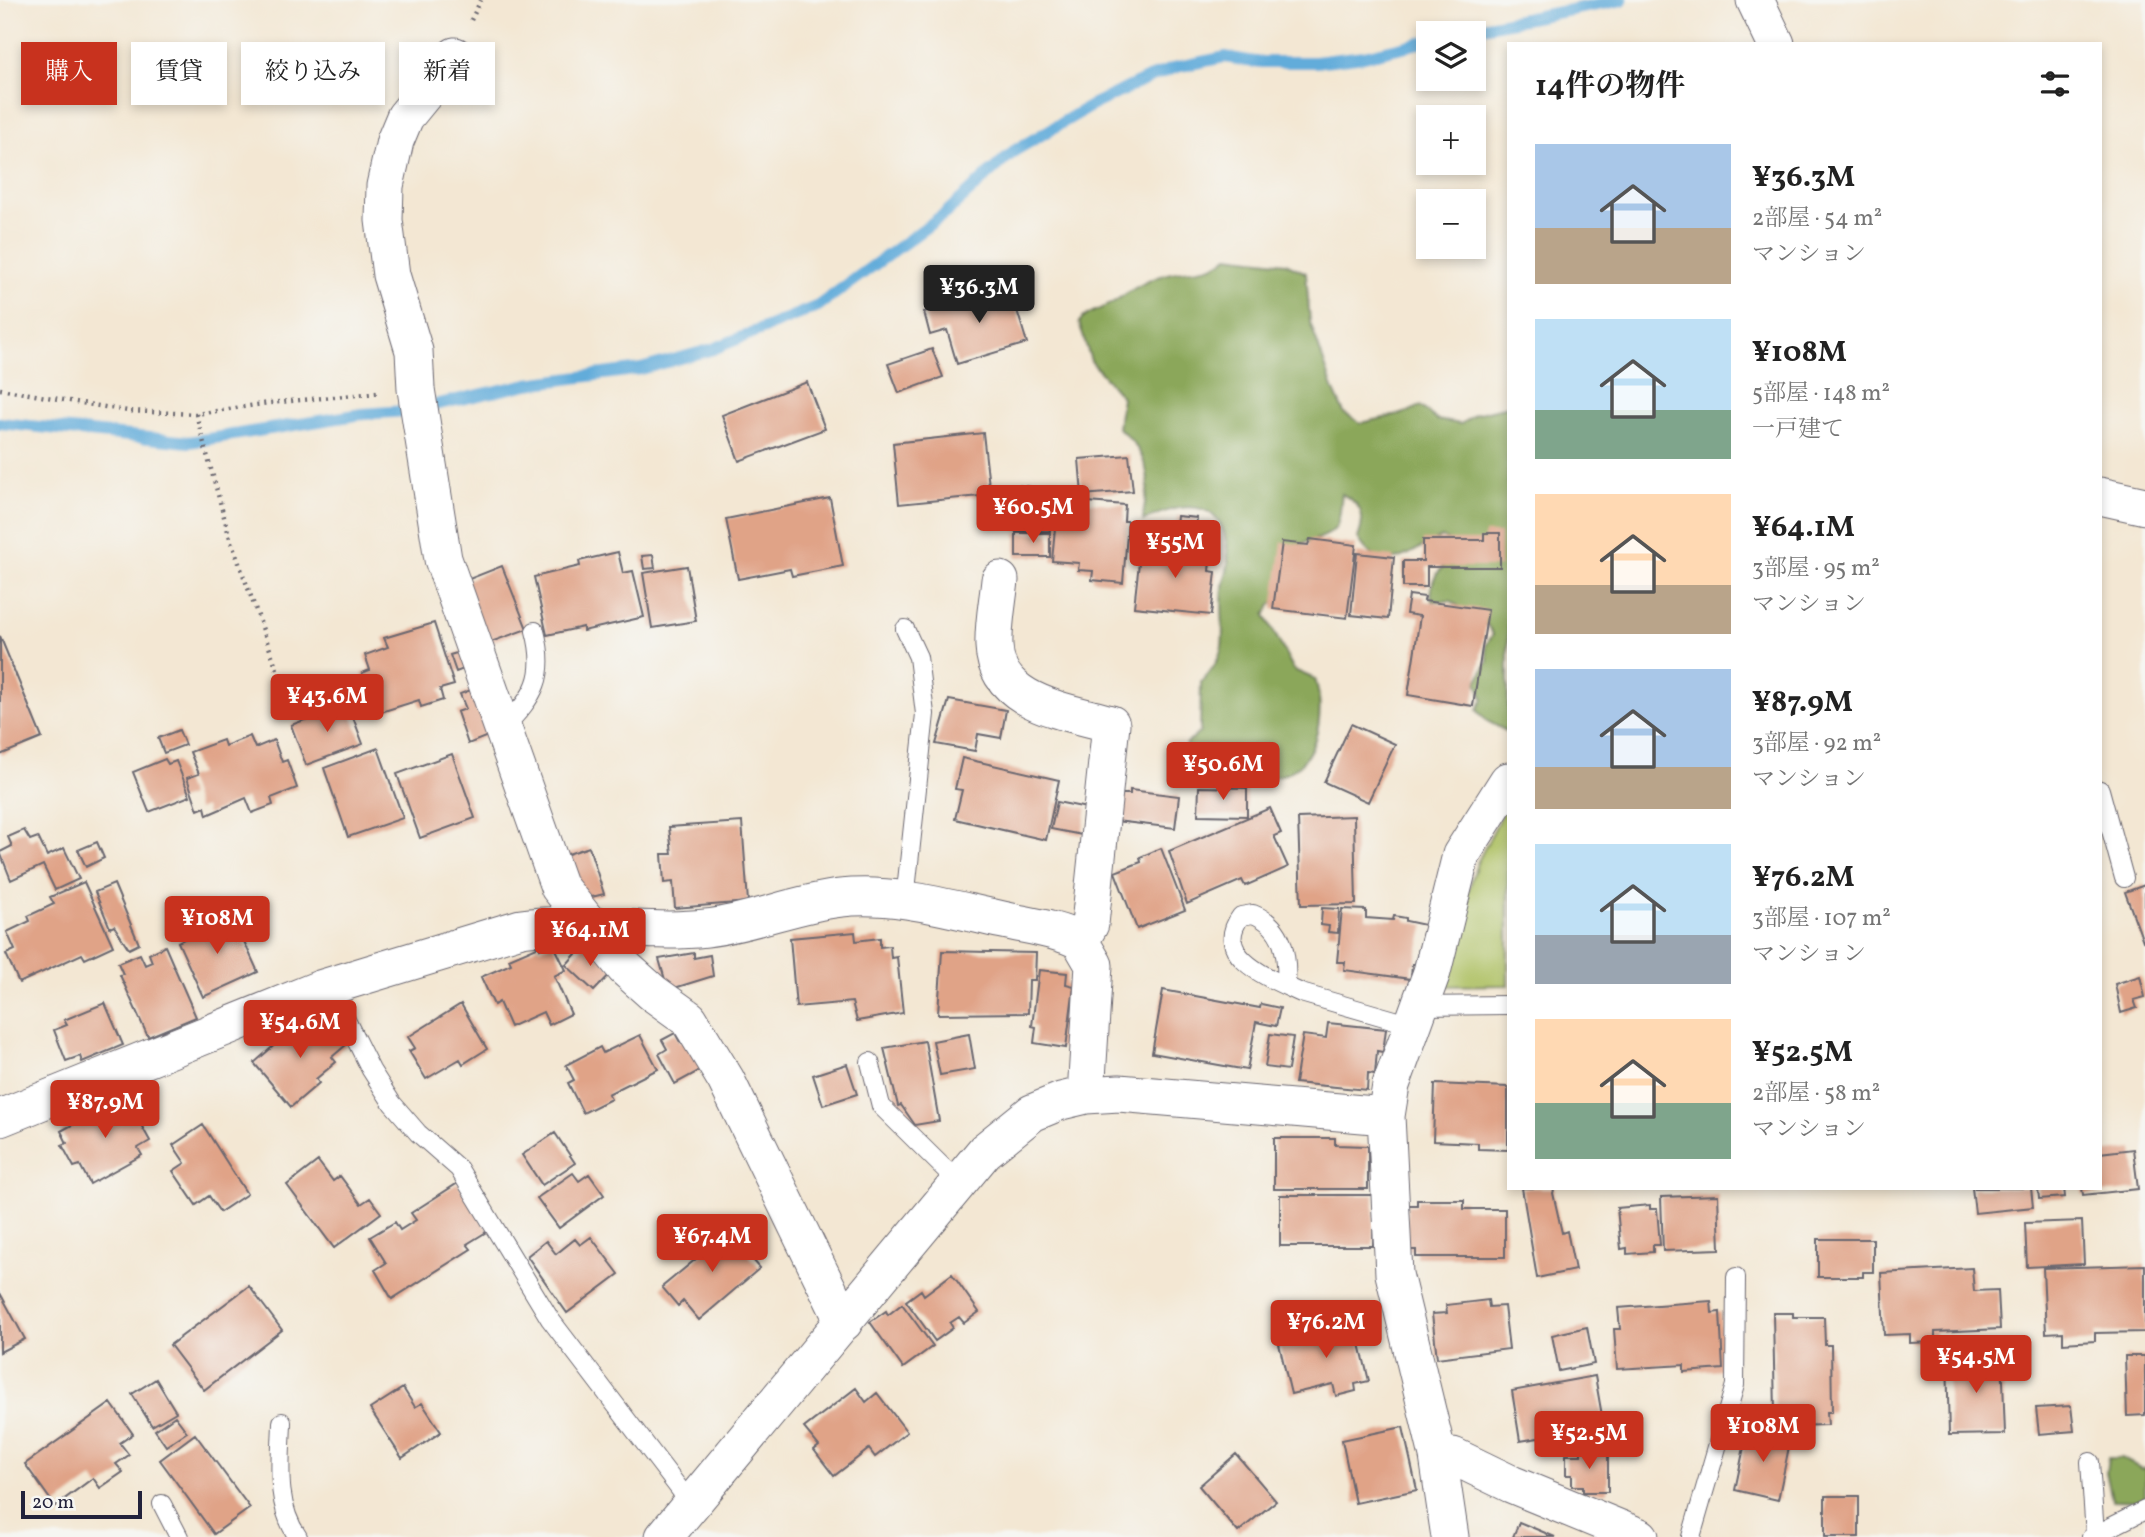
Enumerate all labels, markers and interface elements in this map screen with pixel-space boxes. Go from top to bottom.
map controls [1416,21,1486,259]
button: layers [1416,21,1486,91]
chip: 購入 [21,42,117,105]
chip: 賃貸 [131,42,227,105]
chip: 絞り込み [241,42,385,105]
chip: 新着 [399,42,495,105]
icon: filters [2036,65,2074,103]
text: 14件の物件 [1535,66,1685,108]
button: + [1416,105,1486,175]
text: ¥36.3M [1752,157,1855,199]
icon: home [1591,172,1675,256]
button: − [1416,189,1486,259]
text: 2部屋 · 54 m² [1752,203,1882,235]
text: マンション [1752,239,1866,271]
pin: ¥36.3M [922,266,1036,325]
text: ¥36.3M [940,272,1018,304]
text: ¥108M [1752,332,1847,374]
icon: home [1591,347,1675,431]
text: 5部屋 · 148 m² [1752,378,1890,410]
text: 一戸建て [1752,414,1844,446]
pin: ¥60.5M [976,486,1090,545]
text: ¥60.5M [993,492,1073,524]
text: ¥64.1M [1752,507,1855,549]
pin: ¥55M [1134,520,1216,580]
icon: home [1591,522,1675,606]
text: ¥55M [1146,527,1204,559]
text: 3部屋 · 95 m² [1752,553,1880,585]
text: マンション [1752,589,1866,621]
pin: ¥43.6M [270,674,384,734]
text: ¥43.6M [287,681,367,713]
text: ¥87.9M [1752,682,1853,724]
icon: home [1591,697,1675,781]
text: 3部屋 · 92 m² [1752,728,1881,760]
pin: ¥50.6M [1166,742,1280,802]
text: ¥50.6M [1183,749,1263,781]
text: マンション [1752,764,1866,796]
text: ¥76.2M [1752,857,1855,899]
icon: home [1591,872,1675,956]
pin: ¥108M [168,897,266,956]
text: ¥108M [181,903,253,935]
text: 3部屋 · 107 m² [1752,903,1891,935]
pin: ¥64.1M [533,908,647,968]
text: ¥64.1M [551,915,629,947]
text: マンション [1752,939,1866,971]
pin: ¥54.6M [243,1000,357,1060]
text: ¥54.6M [260,1007,340,1039]
text: ¥52.5M [1752,1032,1853,1074]
icon: home [1591,1047,1675,1131]
text: 2部屋 · 58 m² [1752,1078,1880,1110]
pin: ¥87.9M [48,1080,162,1140]
text: ¥87.9M [66,1087,144,1119]
text: マンション [1752,1114,1866,1146]
pin: ¥67.4M [655,1214,769,1274]
text: ¥67.4M [673,1221,751,1253]
pin: ¥76.2M [1269,1300,1383,1360]
text: ¥76.2M [1287,1307,1365,1339]
pin: ¥54.5M [1919,1336,2033,1395]
text: ¥54.5M [1936,1342,2016,1374]
pin: ¥108M [1714,1404,1812,1464]
text: ¥108M [1727,1411,1799,1443]
pin: ¥52.5M [1532,1412,1646,1471]
text: ¥52.5M [1550,1418,1628,1450]
scale bar [21,1488,142,1520]
text: 20 m [32,1490,74,1516]

